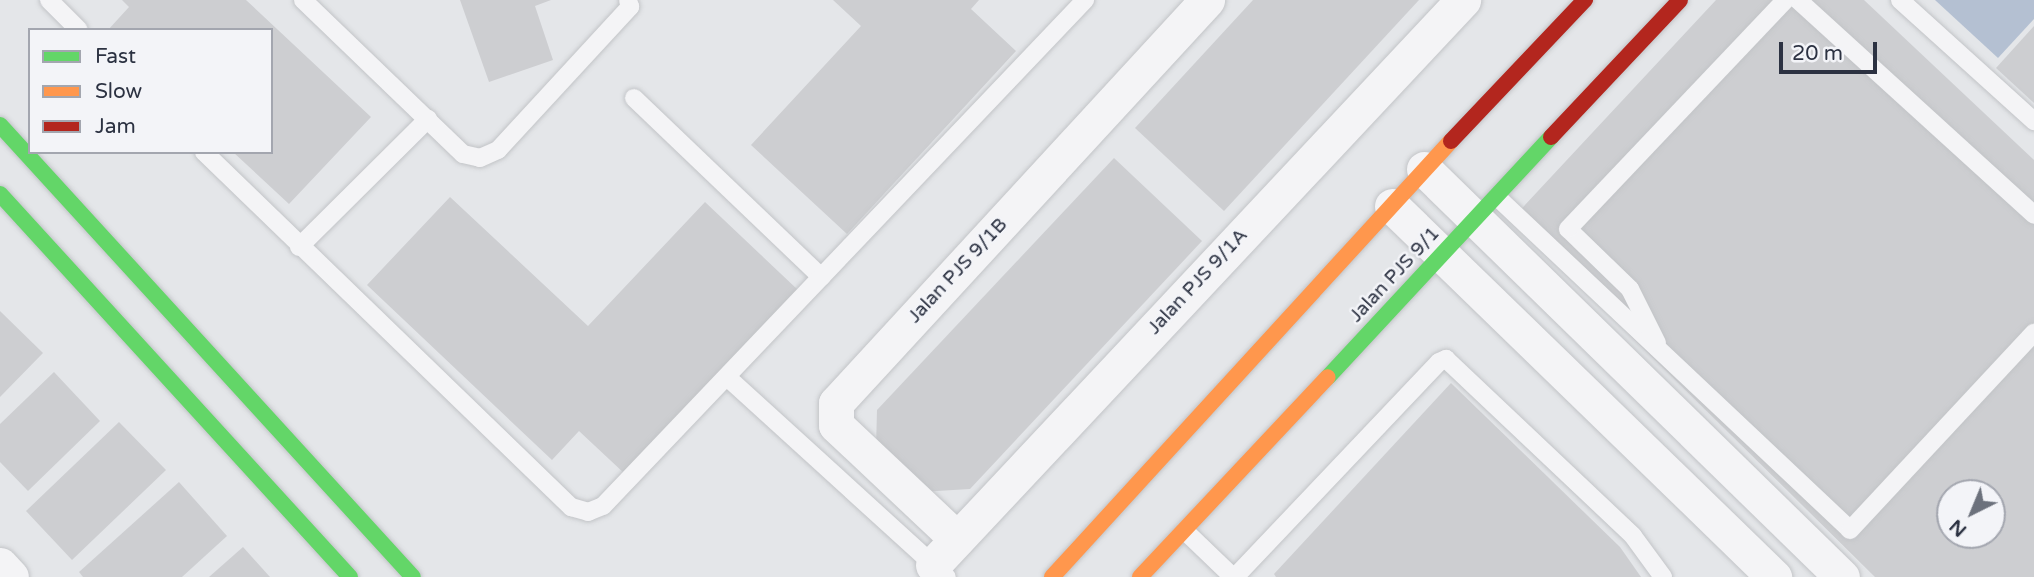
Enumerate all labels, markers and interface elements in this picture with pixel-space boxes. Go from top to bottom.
legend [28,28,273,154]
scale bar [1782,28,1880,72]
text: 20 m [1792,41,1843,66]
text: Fast [95,44,136,69]
text: Slow [95,79,142,104]
text: Jam [95,114,136,139]
street label: Jalan PJS 9/1B [904,214,1012,328]
street label: Jalan PJS 9/1 [1345,223,1445,327]
street label: Jalan PJS 9/1A [1143,224,1253,340]
north arrow [1936,479,2006,549]
text: N [1945,515,1971,541]

